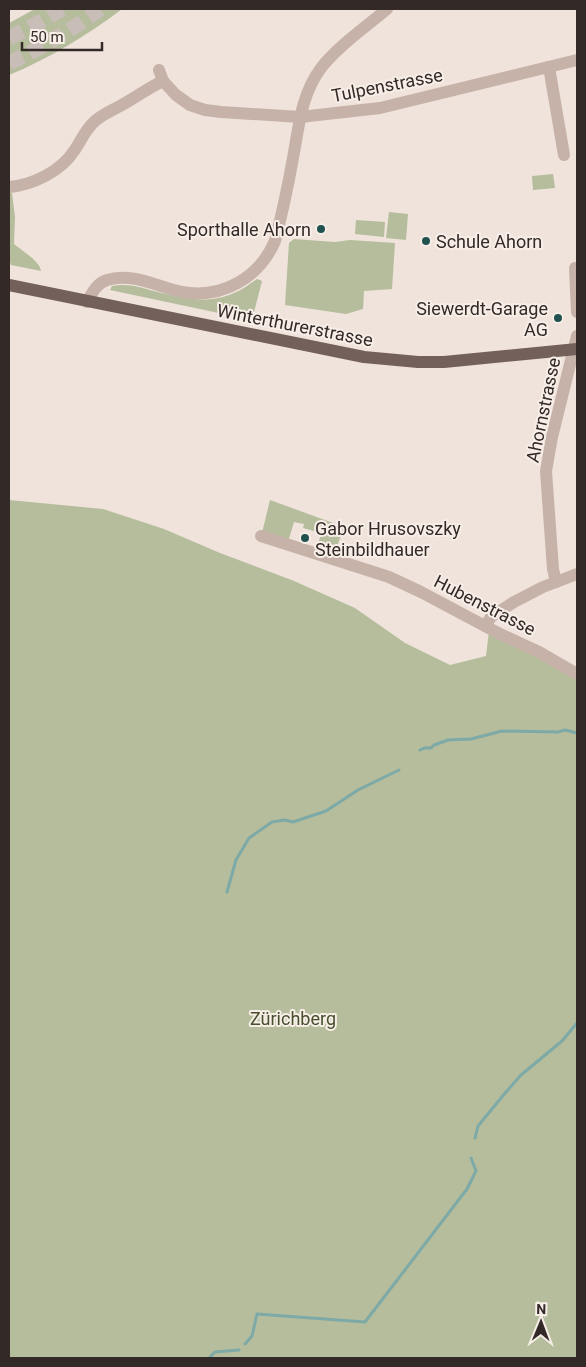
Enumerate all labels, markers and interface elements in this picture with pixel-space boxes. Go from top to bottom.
scale bar [22,20,102,52]
text: 50 m [30,28,64,46]
street label: Tulpenstrasse [330,64,444,106]
place label: Sporthalle Ahorn [177,219,311,240]
marker: Sporthalle Ahorn [315,223,327,235]
place label: Schule Ahorn [436,231,542,252]
marker: Schule Ahorn [420,235,432,247]
place label: Siewerdt-Garage AG [416,298,548,340]
street label: Winterthurerstrasse [215,300,375,350]
marker: Siewerdt-Garage AG [552,312,564,324]
street label: Ahornstrasse [522,356,564,464]
place label: Gabor Hrusovszky Steinbildhauer [315,518,461,560]
marker: Gabor Hrusovszky Steinbildhauer [299,532,311,544]
street label: Hubenstrasse [431,570,539,640]
park label: Zürichberg [250,1008,336,1029]
north arrow [516,1297,566,1347]
text: N [536,1301,546,1317]

